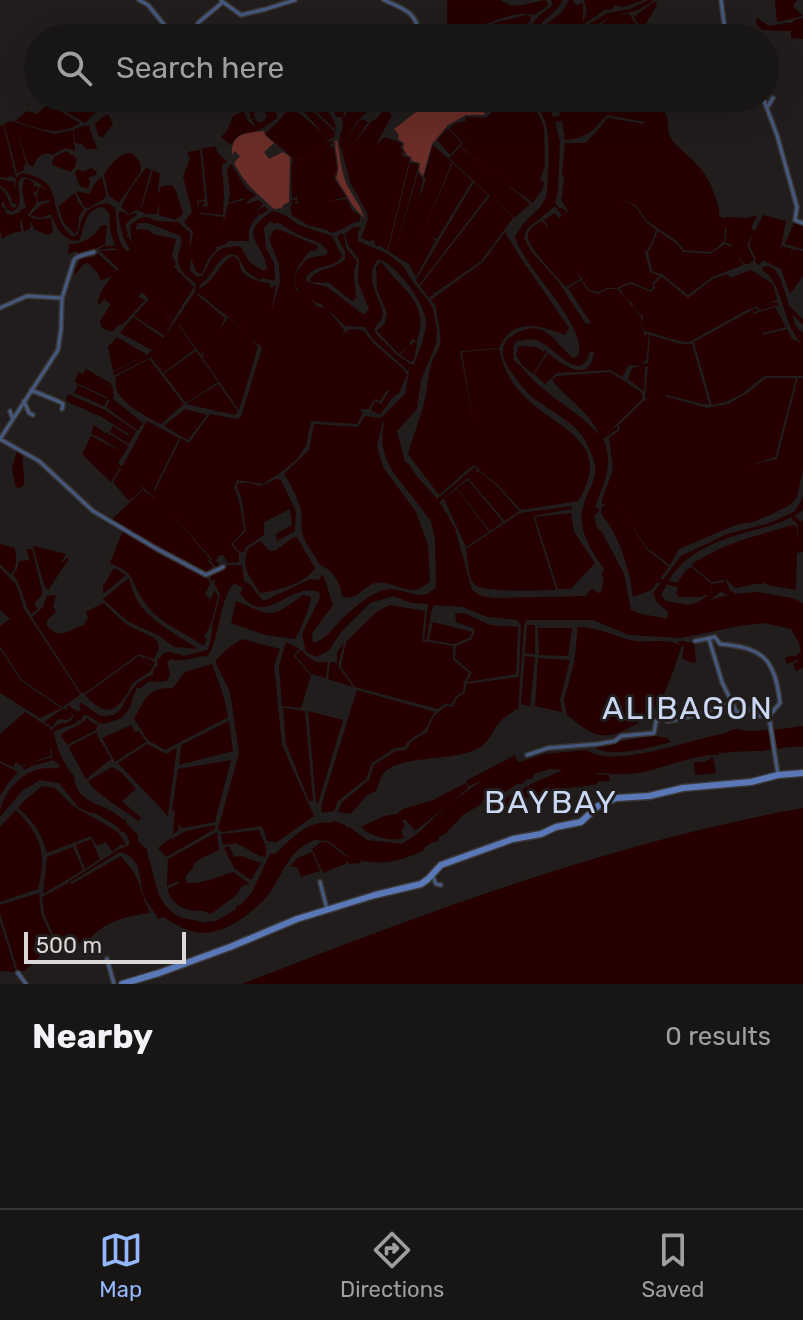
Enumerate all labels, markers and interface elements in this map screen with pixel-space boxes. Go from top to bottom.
search box [24,24,779,112]
icon: search [52,46,96,90]
text: Search here [116,50,284,86]
district label: ALIBAGON [602,689,774,727]
district label: BAYBAY [484,783,618,821]
scale bar [24,928,186,964]
text: 500 m [36,932,102,959]
text: Nearby [32,1016,153,1057]
text: 0 results [665,1021,771,1052]
tab: Map [99,1228,143,1303]
tab: Directions [340,1228,444,1303]
tab: Saved [642,1228,704,1303]

